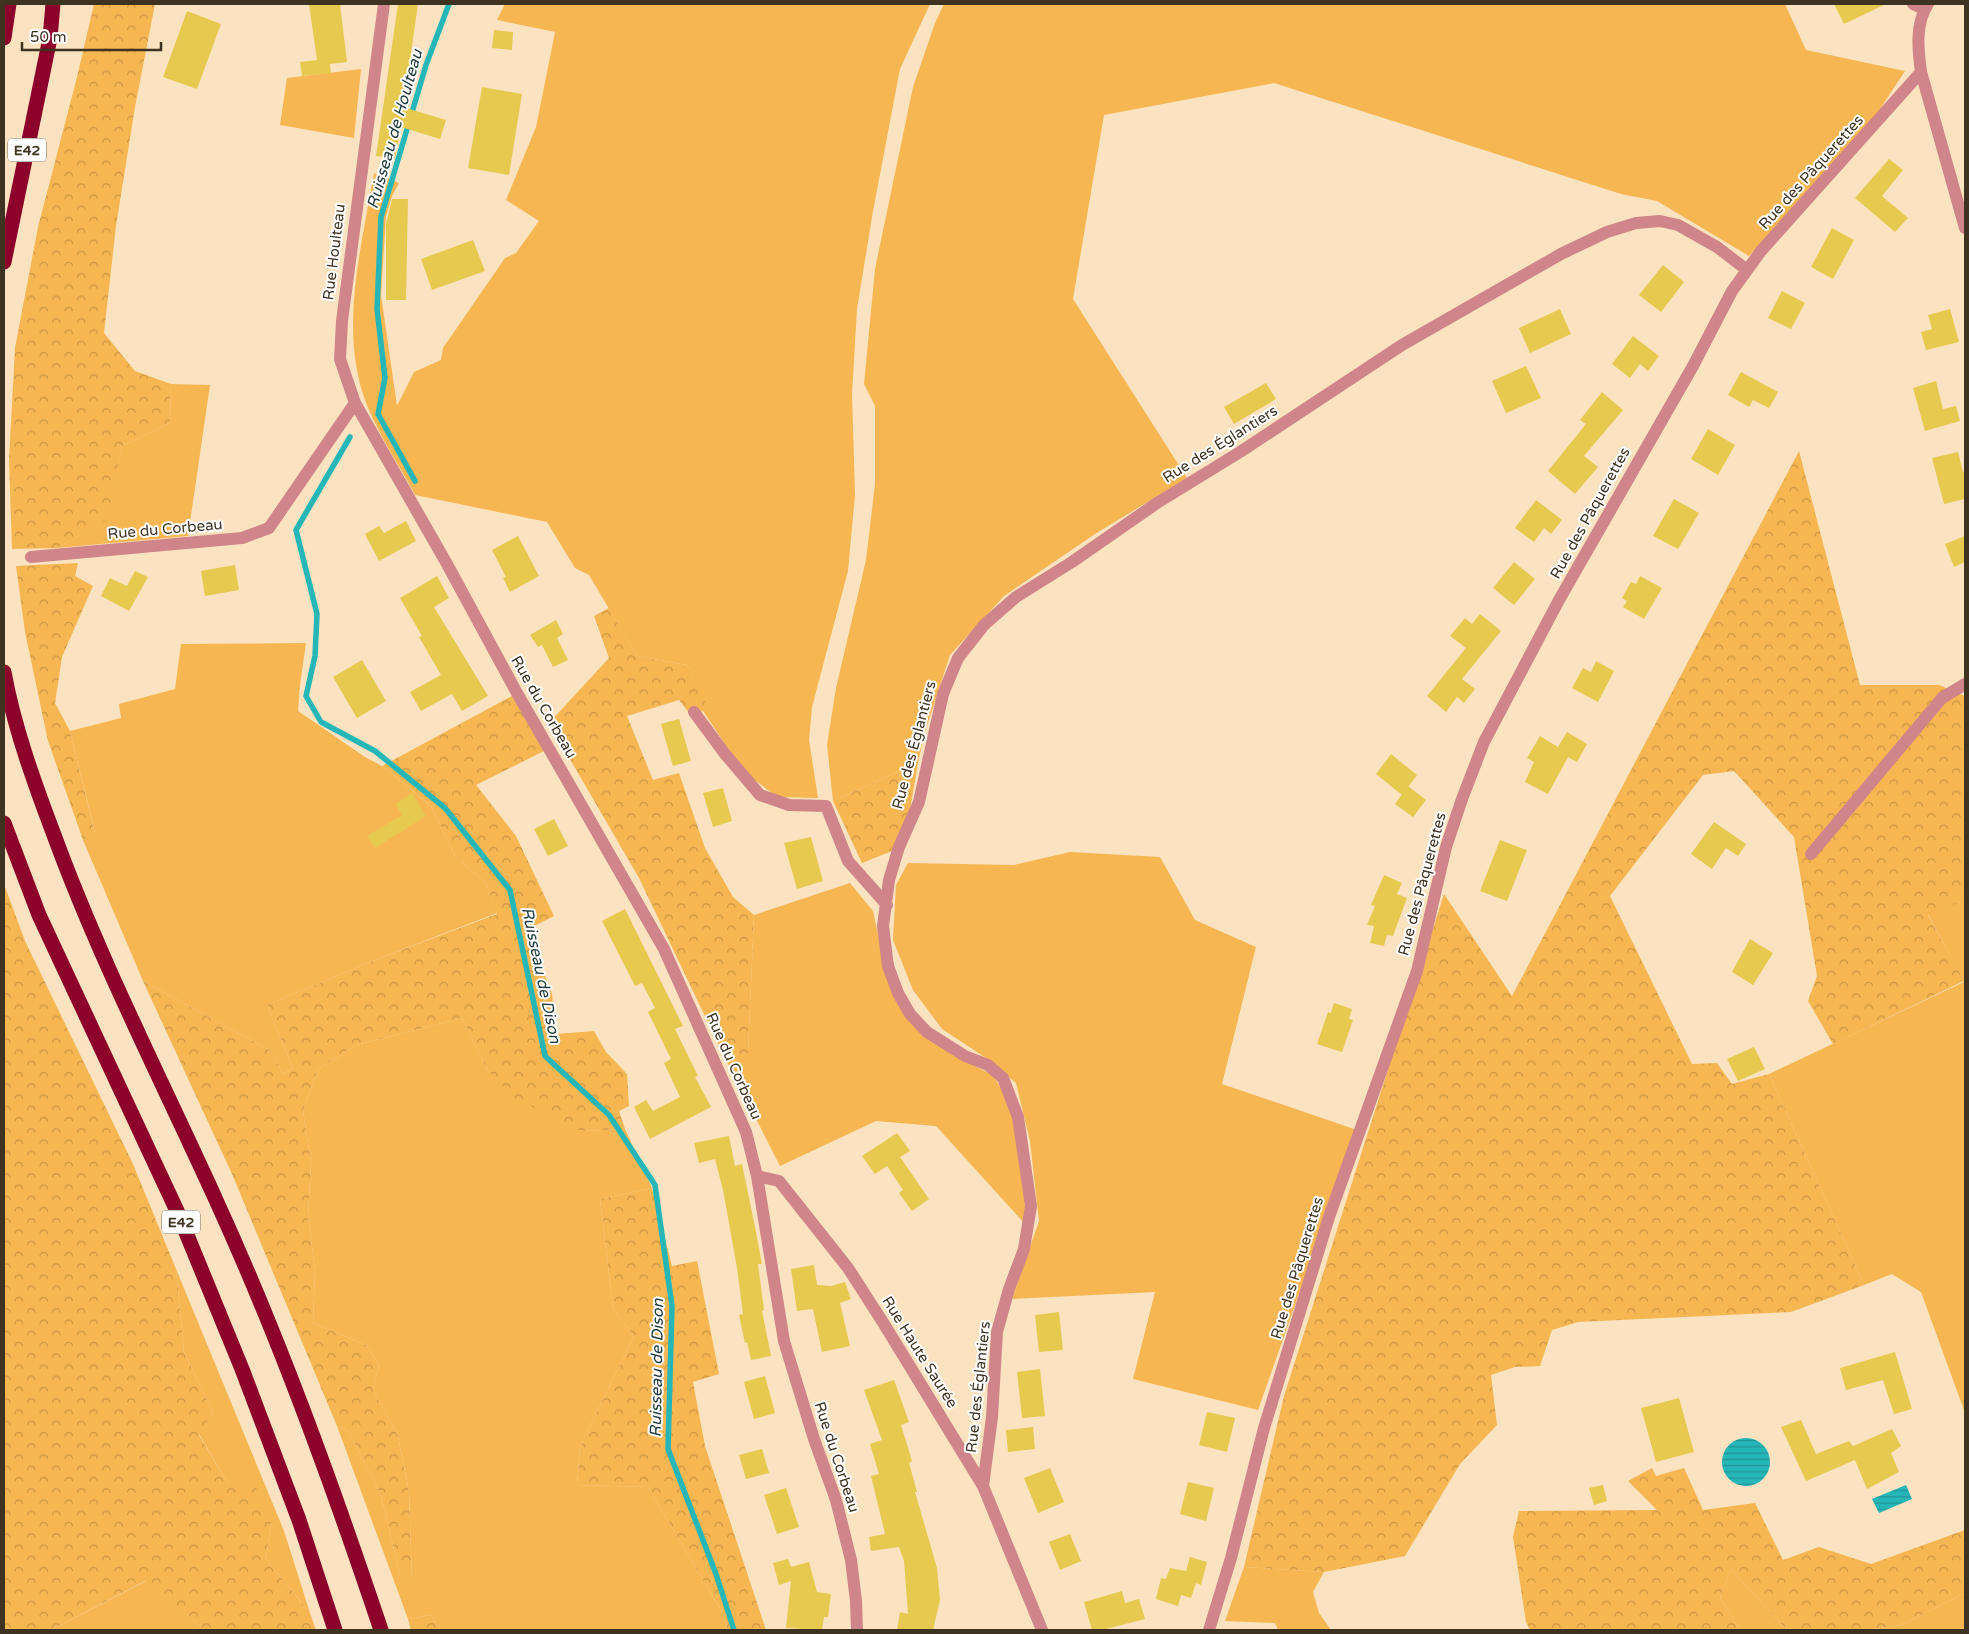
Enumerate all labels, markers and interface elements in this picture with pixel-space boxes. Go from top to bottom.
scale bar [22,20,161,52]
text: 50 m [30,28,67,46]
water label: Ruisseau de Houlteau [363,46,428,211]
street label: Rue des Pâquerettes [1755,111,1867,233]
road number: E42 [8,138,46,162]
street label: Rue Houlteau [319,203,349,301]
street label: Rue des Églantiers [1159,401,1281,487]
street label: Rue des Pâquerettes [1546,444,1634,582]
street label: Rue du Corbeau [107,515,223,543]
street label: Rue du Corbeau [507,653,581,761]
street label: Rue des Églantiers [888,679,940,811]
street label: Rue des Pâquerettes [1394,810,1450,958]
water label: Ruisseau de Dison [517,905,565,1046]
street label: Rue du Corbeau [702,1010,766,1122]
street label: Rue des Pâquerettes [1267,1195,1327,1341]
road number: E42 [162,1210,200,1234]
street label: Rue Haute Saurée [878,1293,962,1411]
water label: Ruisseau de Dison [646,1297,668,1438]
street label: Rue des Églantiers [962,1320,994,1454]
street label: Rue du Corbeau [811,1399,863,1515]

